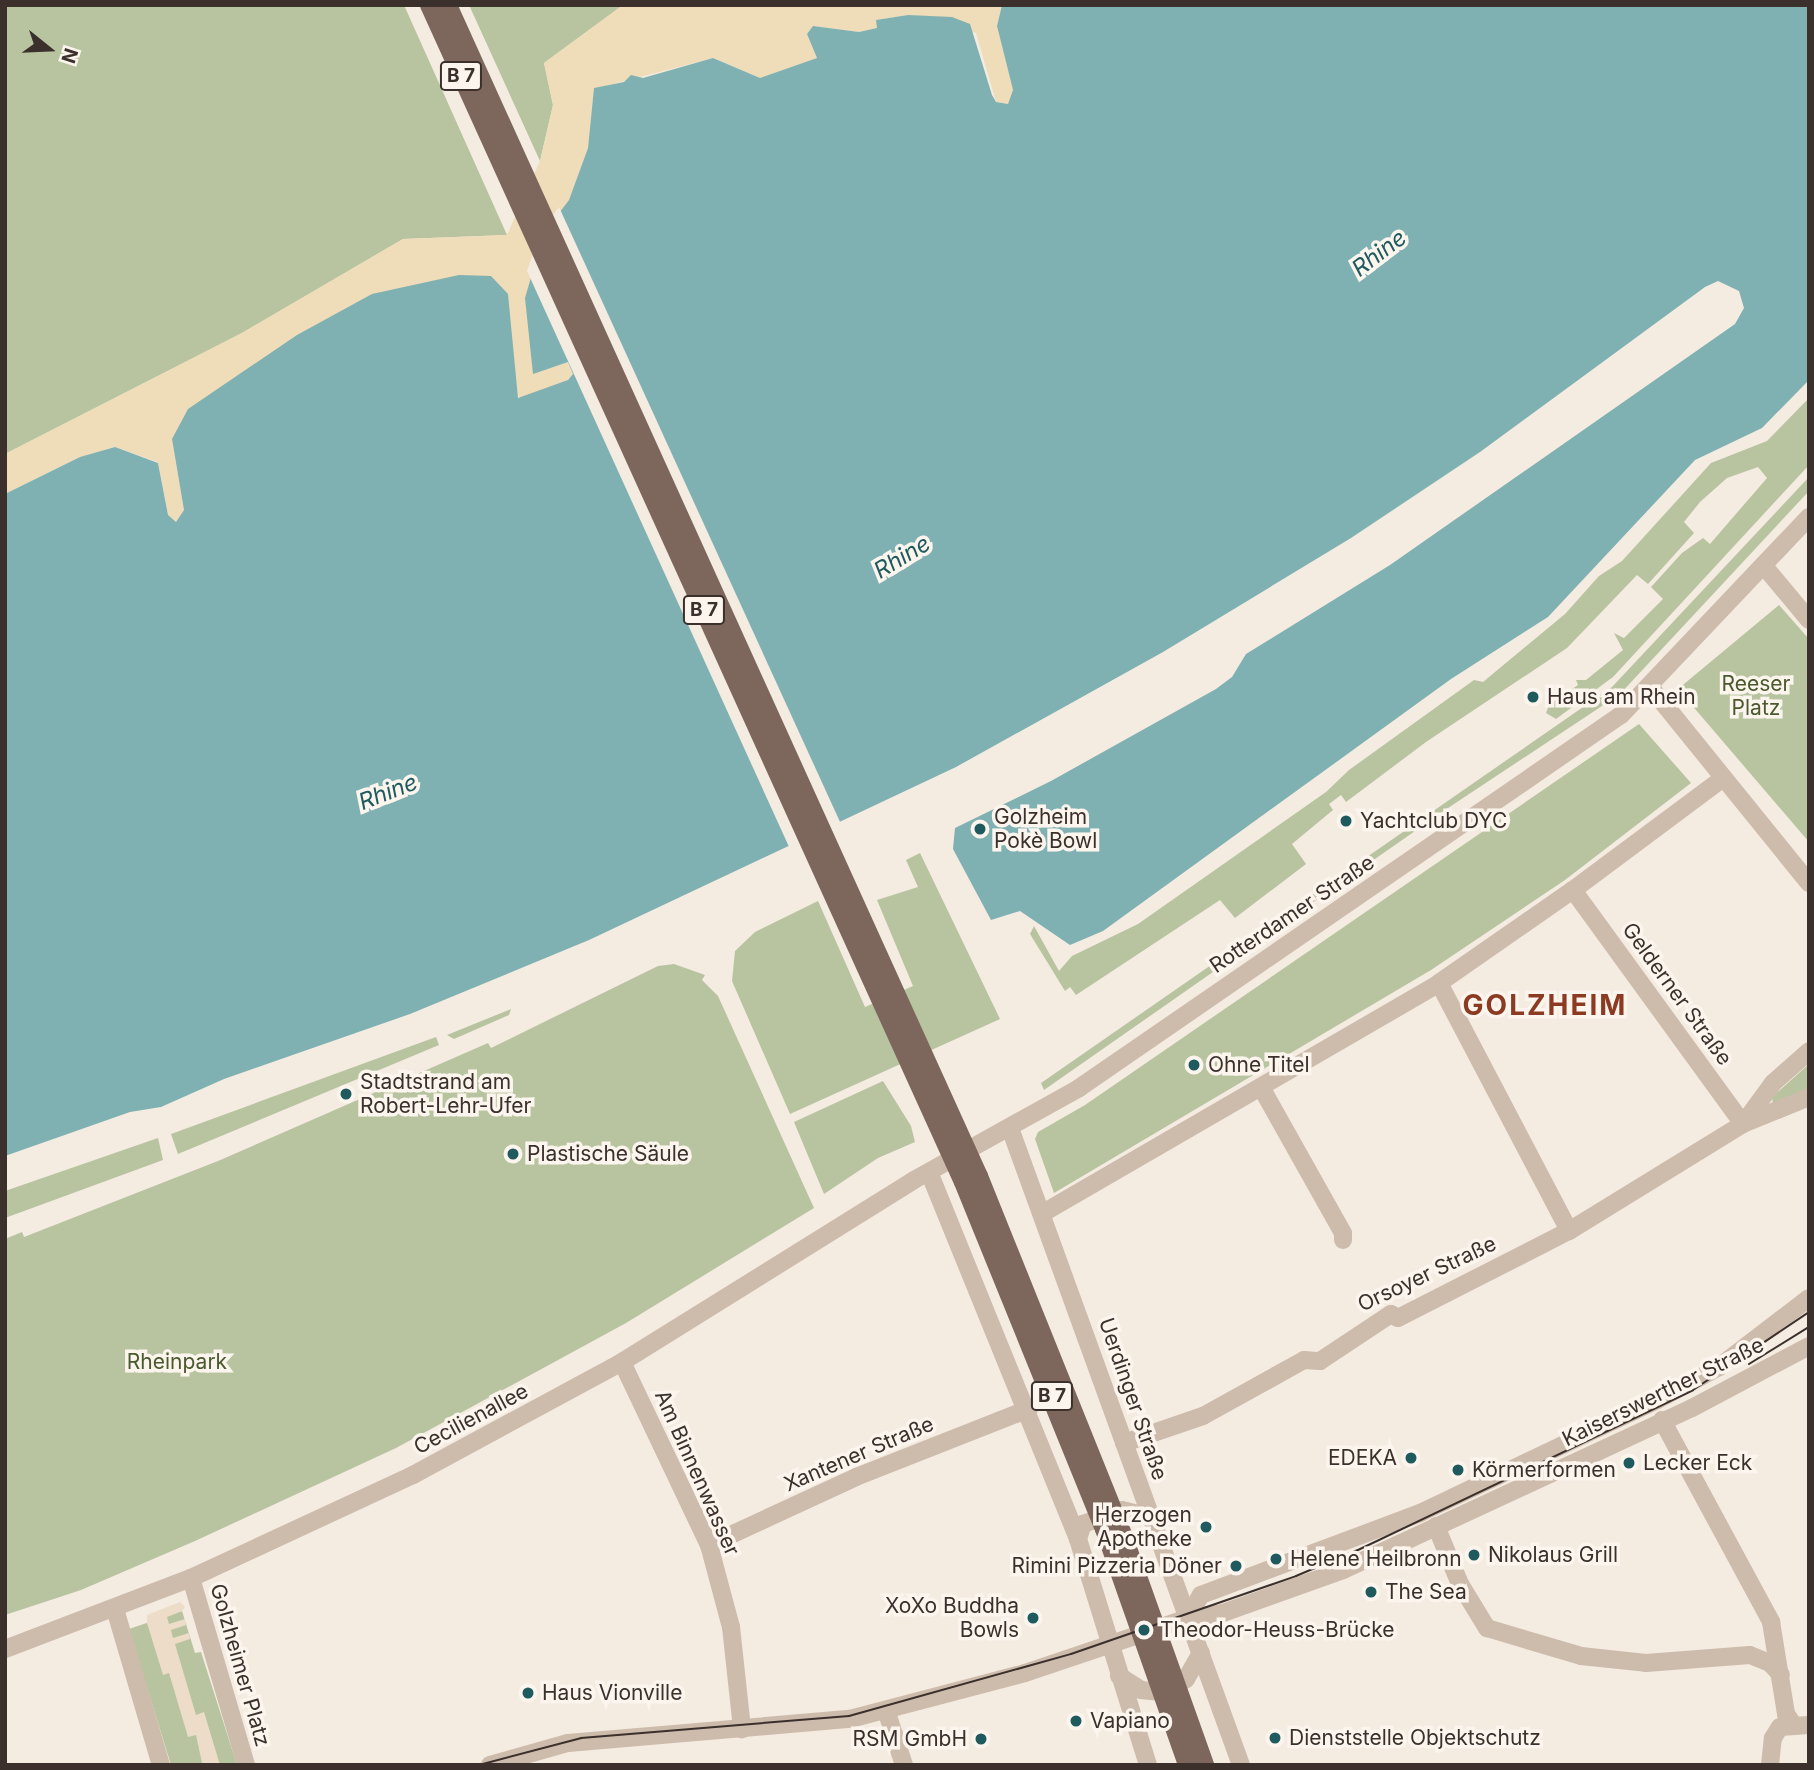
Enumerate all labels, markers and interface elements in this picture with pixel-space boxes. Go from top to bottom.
north arrow [14,14,84,84]
text: N [56,45,83,66]
road number: B 7 [438,60,484,92]
water label: Rhine [1346,224,1412,282]
water label: Rhine [869,530,935,584]
road number: B 7 [681,594,727,625]
park label: Reeser Platz [1722,671,1790,721]
place label: Haus am Rhein [1547,684,1696,710]
marker: Haus am Rhein [1525,689,1541,705]
water label: Rhine [355,768,421,816]
place label: Golzheim Pokè Bowl [994,804,1097,854]
place label: Yachtclub DYC [1360,808,1507,834]
marker: Yachtclub DYC [1338,813,1354,829]
marker: Golzheim Pokè Bowl [972,821,988,837]
street label: Rotterdamer Straße [1205,850,1379,978]
street label: Gelderner Straße [1617,918,1737,1070]
district label: GOLZHEIM [1464,988,1626,1022]
place label: Ohne Titel [1208,1052,1310,1078]
marker: Ohne Titel [1186,1057,1202,1073]
place label: Stadtstrand am Robert-Lehr-Ufer [360,1069,531,1119]
marker: Stadtstrand am Robert-Lehr-Ufer [338,1086,354,1102]
place label: Plastische Säule [527,1141,689,1167]
marker: Plastische Säule [505,1146,521,1162]
street label: Orsoyer Straße [1354,1231,1500,1317]
street label: Uerdinger Straße [1093,1315,1173,1483]
street label: Kaiserswerther Straße [1558,1332,1768,1452]
park label: Rheinpark [127,1349,227,1375]
street label: Cecilienallee [409,1378,533,1460]
road number: B 7 [1029,1380,1075,1412]
street label: Am Binnenwasser [649,1386,745,1560]
street label: Xantener Straße [780,1411,938,1497]
place label: EDEKA [1328,1445,1397,1471]
marker: EDEKA [1403,1450,1419,1466]
place label: Lecker Eck [1643,1450,1752,1476]
marker: Lecker Eck [1621,1455,1637,1471]
place label: Körmerformen [1472,1457,1616,1483]
marker: Körmerformen [1450,1462,1466,1478]
place label: Herzogen Apotheke [1095,1502,1192,1552]
marker: Herzogen Apotheke [1198,1519,1214,1535]
place label: Nikolaus Grill [1488,1542,1618,1568]
place label: Helene Heilbronn [1290,1546,1462,1572]
marker: Nikolaus Grill [1466,1547,1482,1563]
marker: Helene Heilbronn [1268,1551,1284,1567]
place label: Rimini Pizzeria Döner [1012,1553,1222,1579]
marker: Rimini Pizzeria Döner [1228,1558,1244,1574]
place label: The Sea [1385,1579,1467,1605]
street label: Golzheimer Platz [205,1581,275,1749]
marker: The Sea [1363,1584,1379,1600]
place label: XoXo Buddha Bowls [885,1593,1019,1643]
marker: XoXo Buddha Bowls [1025,1610,1041,1626]
place label: Theodor-Heuss-Brücke [1160,1617,1394,1643]
marker: Theodor-Heuss-Brücke [1134,1620,1154,1640]
place label: Haus Vionville [542,1680,682,1706]
marker: Haus Vionville [520,1685,536,1701]
place label: Vapiano [1090,1708,1170,1734]
marker: Vapiano [1068,1713,1084,1729]
place label: Dienststelle Objektschutz [1289,1725,1541,1751]
place label: RSM GmbH [853,1726,967,1752]
marker: Dienststelle Objektschutz [1267,1730,1283,1746]
marker: RSM GmbH [973,1731,989,1747]

